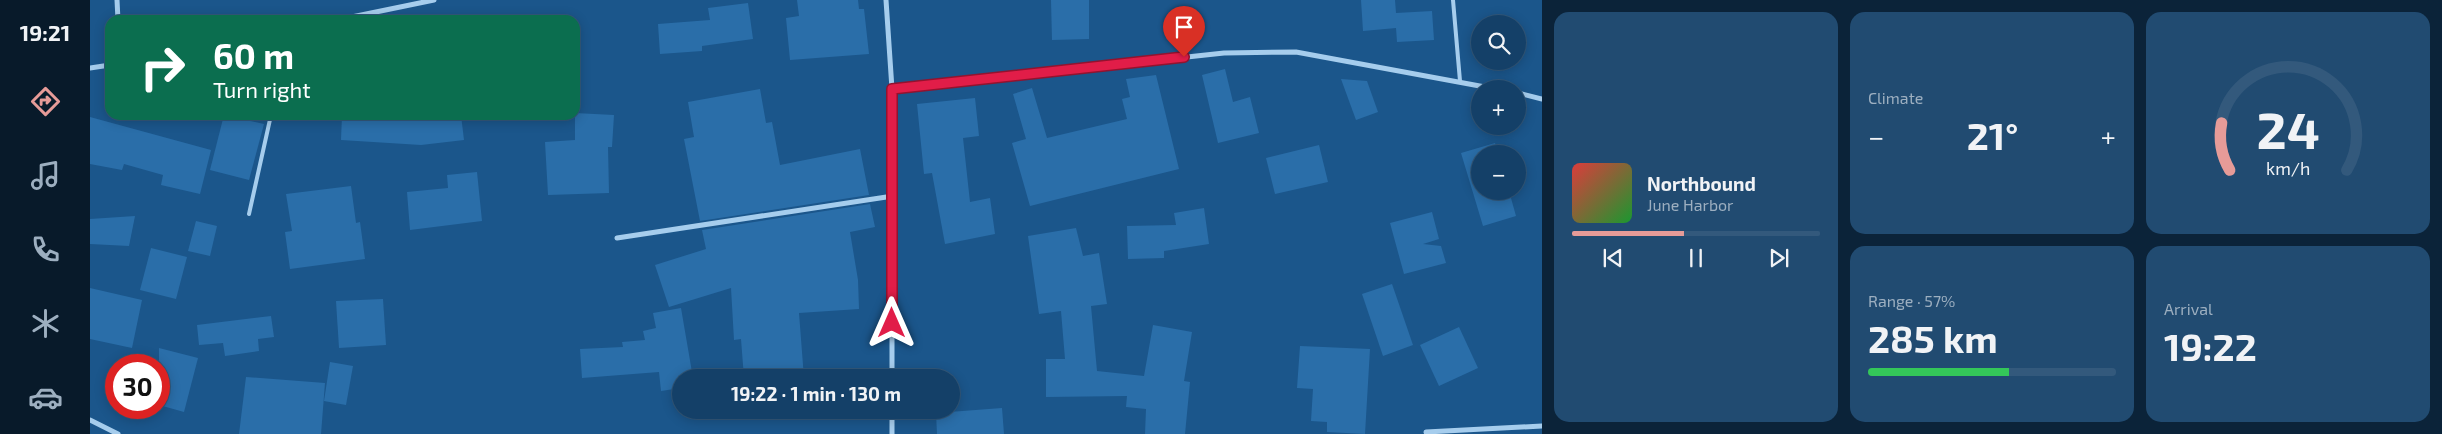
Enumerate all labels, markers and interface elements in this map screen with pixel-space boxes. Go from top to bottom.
pin [1163,6,1205,57]
icon: arrive [1170,13,1198,41]
map controls [1471,15,1526,200]
button: search [1471,15,1526,70]
text: 19:21 [20,19,70,45]
text: 60 m [213,34,294,76]
icon: right [130,35,195,100]
text: Turn right [213,76,311,102]
button: + [1471,80,1526,135]
icon: directions [28,84,63,119]
text: Climate [1868,88,1923,107]
text: 24 [2256,97,2320,159]
text: 21° [1967,112,2018,158]
text: − [1868,119,1884,153]
text: + [2101,119,2116,153]
button: − [1471,145,1526,200]
text: km/h [2266,157,2310,179]
icon: music [28,158,63,193]
text: Northbound [1647,172,1756,195]
text: June Harbor [1647,195,1734,214]
icon: phone [28,232,63,267]
icon: previous [1599,244,1627,272]
icon: pause [1682,244,1710,272]
icon: next [1765,244,1793,272]
text: Range · 57% [1868,291,1955,310]
position arrow [865,296,917,348]
text: Arrival [2164,299,2213,318]
icon: climate [28,306,63,341]
text: 285 km [1868,315,1998,361]
text: 19:22 [2164,323,2257,369]
speed limit sign: 30 [105,354,170,419]
icon: car [28,380,63,415]
text: 19:22 · 1 min · 130 m [731,382,901,405]

